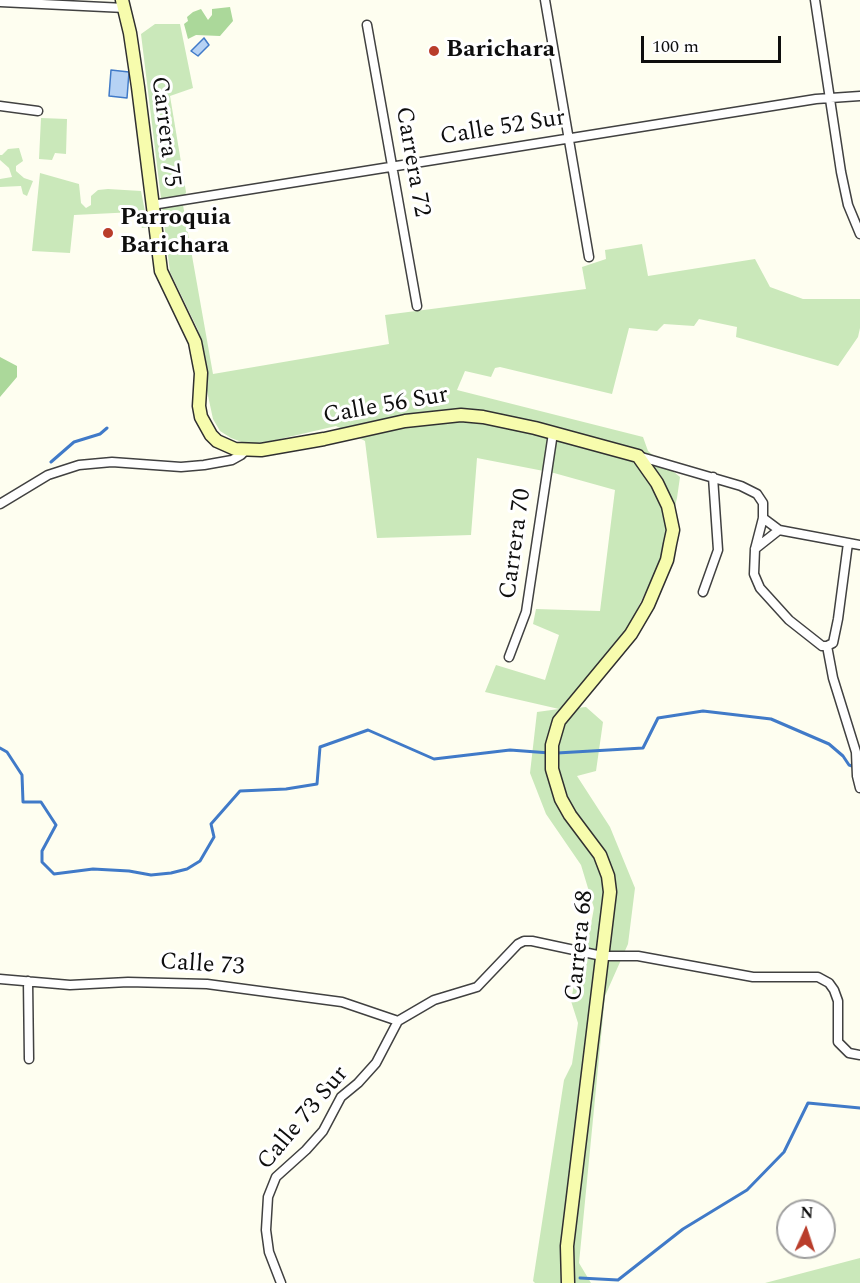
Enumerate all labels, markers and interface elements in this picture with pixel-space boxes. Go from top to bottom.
scale bar [644,24,784,62]
text: 100 m [652,33,699,60]
place label: Barichara [446,37,555,65]
marker: Barichara [427,44,441,58]
street label: Carrera 75 [143,75,185,189]
street label: Carrera 72 [387,105,435,219]
street label: Calle 52 Sur [438,105,568,153]
place label: Parroquia Barichara [120,205,231,261]
marker: Parroquia Barichara [101,226,115,240]
street label: Calle 56 Sur [321,382,451,432]
street label: Carrera 70 [495,487,539,601]
street label: Carrera 68 [561,889,601,1003]
street label: Calle 73 [159,949,245,983]
street label: Calle 73 Sur [252,1061,356,1177]
north arrow [776,1199,836,1259]
text: N [800,1201,814,1225]

